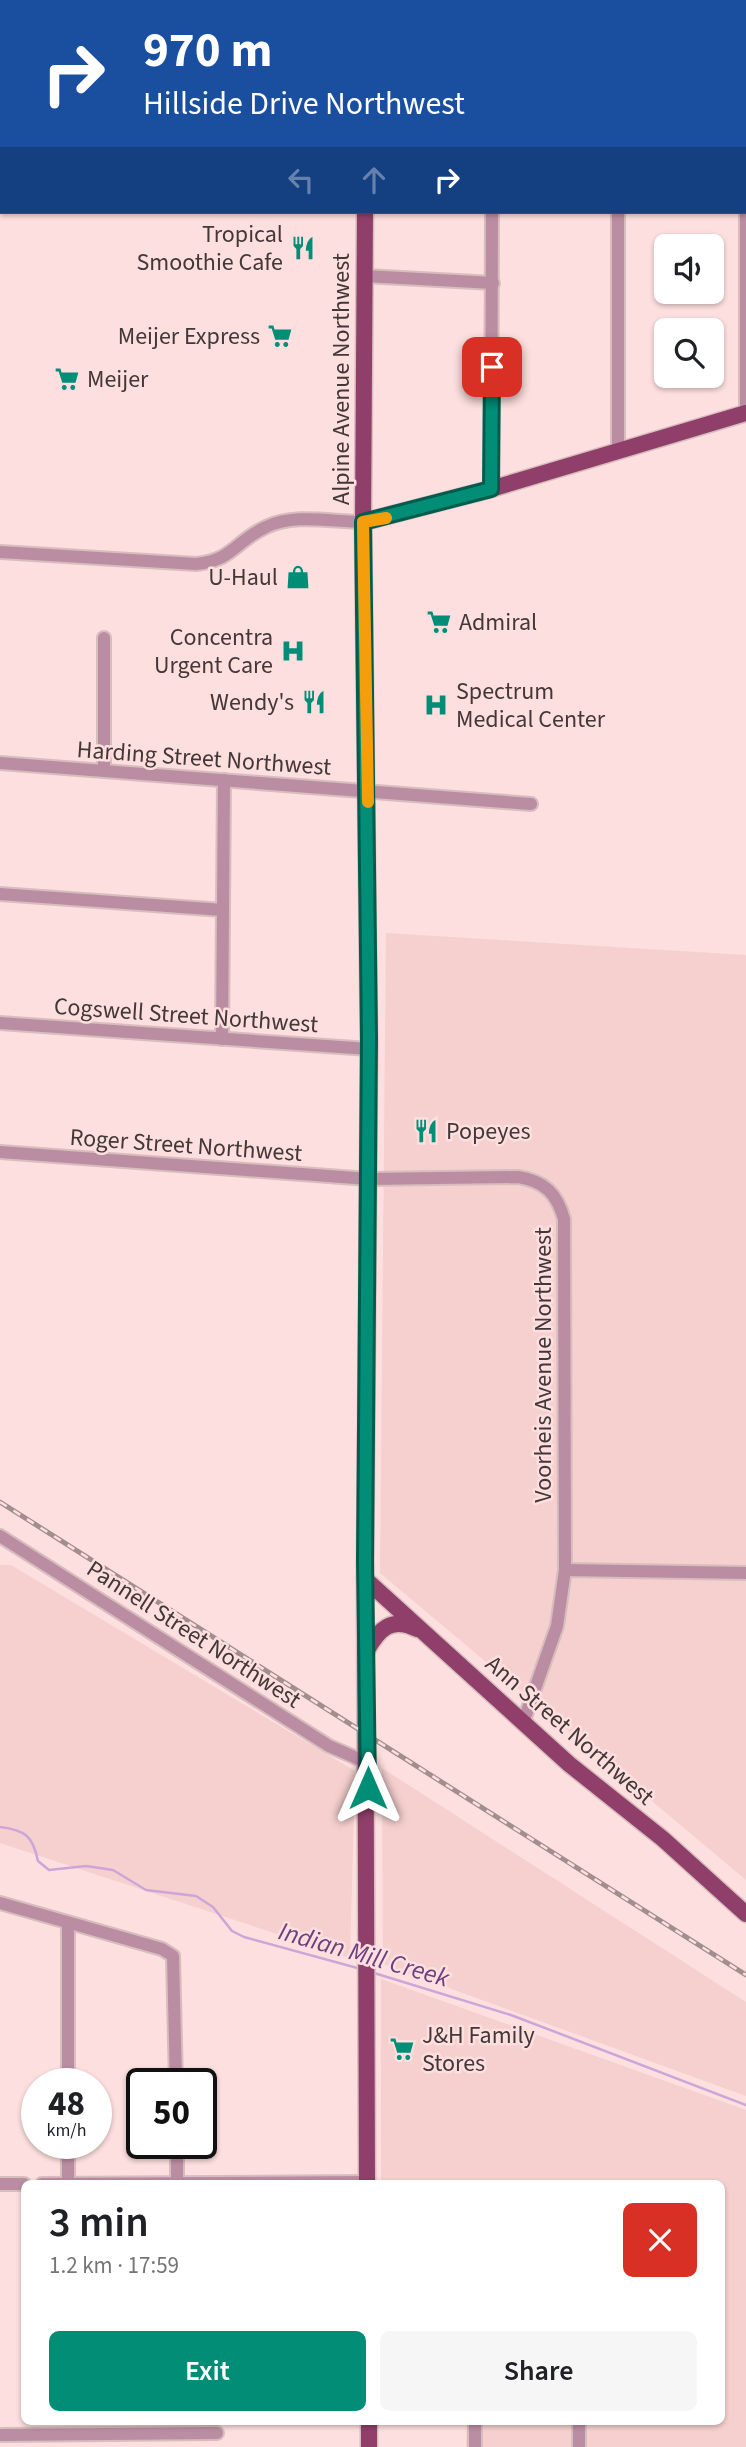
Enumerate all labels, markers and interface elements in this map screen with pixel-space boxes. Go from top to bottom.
text: 970 m [143,16,272,86]
icon: right [28,28,119,119]
text: Hillside Drive Northwest [143,81,465,127]
icon: left [282,161,320,199]
icon: ahead [355,161,393,199]
icon: right [428,161,466,199]
place label: Tropical Smoothie Cafe [136,217,283,280]
restaurant icon: Tropical Smoothie Cafe [289,234,317,262]
map controls [654,234,724,388]
button: sound [654,234,724,304]
street label: Alpine Avenue Northwest [324,253,359,505]
button: search [654,318,724,388]
place label: Meijer Express [118,319,260,354]
supermarket icon: Meijer Express [266,322,294,350]
pin [462,337,522,397]
icon: arrive [473,348,511,386]
place label: Meijer [87,362,149,397]
supermarket icon: Meijer [53,365,81,393]
place label: U-Haul [208,560,278,595]
shop icon: U-Haul [284,563,312,591]
place label: Admiral [459,605,537,640]
supermarket icon: Admiral [425,608,453,636]
place label: Concentra Urgent Care [154,620,273,683]
hospital icon: Concentra Urgent Care [279,637,307,665]
place label: Spectrum Medical Center [456,674,606,737]
place label: Wendy's [210,685,294,720]
restaurant icon: Wendy's [300,688,328,716]
hospital icon: Spectrum Medical Center [422,691,450,719]
street label: Harding Street Northwest [76,732,332,785]
street label: Cogswell Street Northwest [53,989,319,1042]
place label: Popeyes [446,1114,530,1149]
restaurant icon: Popeyes [412,1117,440,1145]
street label: Roger Street Northwest [69,1120,303,1171]
street label: Voorheis Avenue Northwest [526,1227,561,1503]
street label: Pannell Street Northwest [80,1552,308,1717]
street label: Ann Street Northwest [478,1647,662,1814]
position arrow [331,1751,405,1825]
water label: Indian Mill Creek [274,1912,454,1997]
place label: J&H Family Stores [422,2018,535,2081]
supermarket icon: J&H Family Stores [388,2035,416,2063]
speed limit sign: 50 [126,2068,217,2159]
text: 48 [48,2079,85,2129]
text: km/h [47,2118,86,2143]
text: 3 min [49,2193,149,2253]
button: close [623,2203,697,2277]
text: 1.2 km · 17:59 [49,2249,179,2282]
button: Exit [49,2331,366,2411]
button: Share [380,2331,697,2411]

